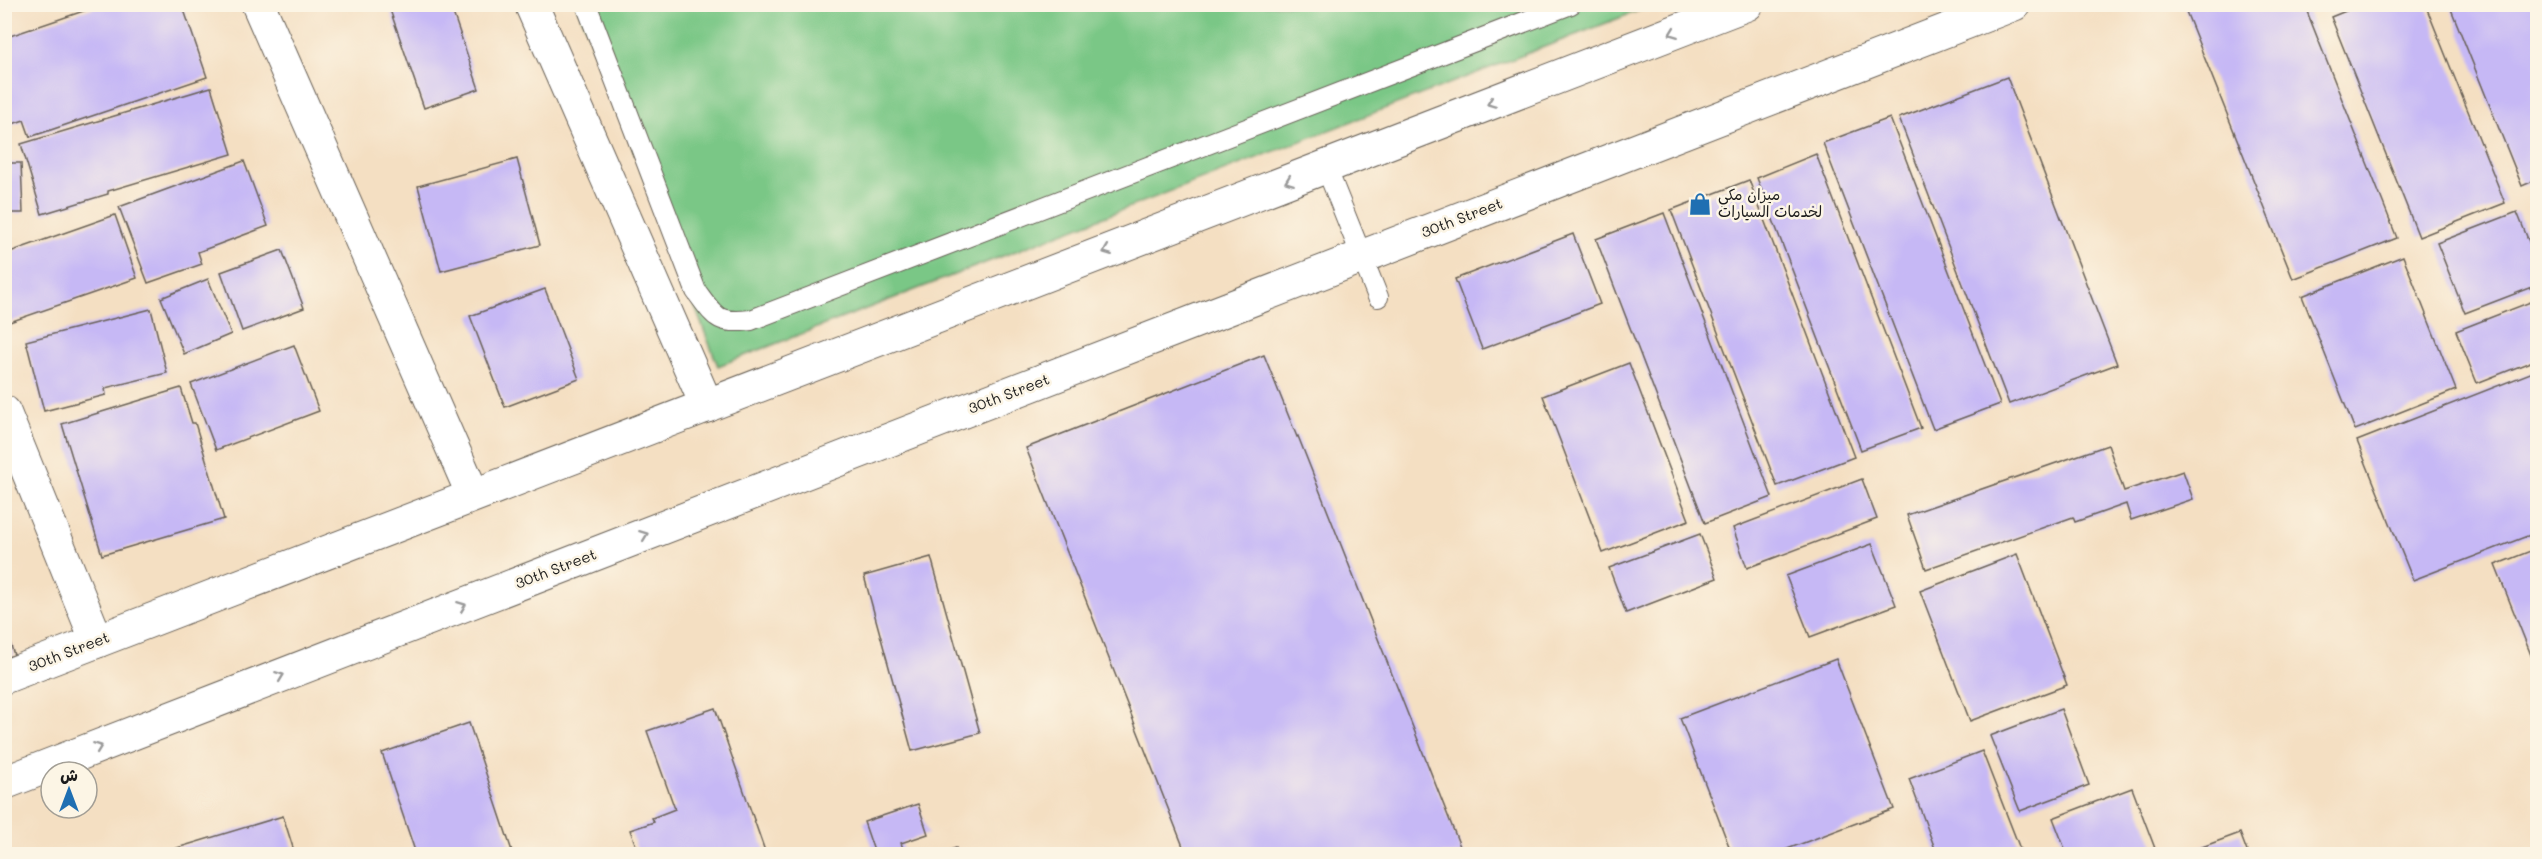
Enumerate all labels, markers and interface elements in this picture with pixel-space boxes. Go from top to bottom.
one-way arrow [1668,26,1679,38]
one-way arrow [1486,96,1497,108]
one-way arrow [1284,174,1295,186]
place label: ميزان مكي لخدمات السيارات [1718,184,1822,221]
shop icon: ميزان مكي لخدمات السيارات [1687,191,1713,217]
street label: 30th Street [1418,192,1505,242]
one-way arrow [1102,244,1113,256]
street label: 30th Street [965,368,1052,418]
one-way arrow [638,530,649,543]
street label: 30th Street [512,543,599,593]
one-way arrow [456,601,467,613]
street label: 30th Street [25,626,112,676]
one-way arrow [274,671,285,683]
one-way arrow [92,741,103,754]
north arrow [39,760,99,820]
text: ش [60,764,78,785]

